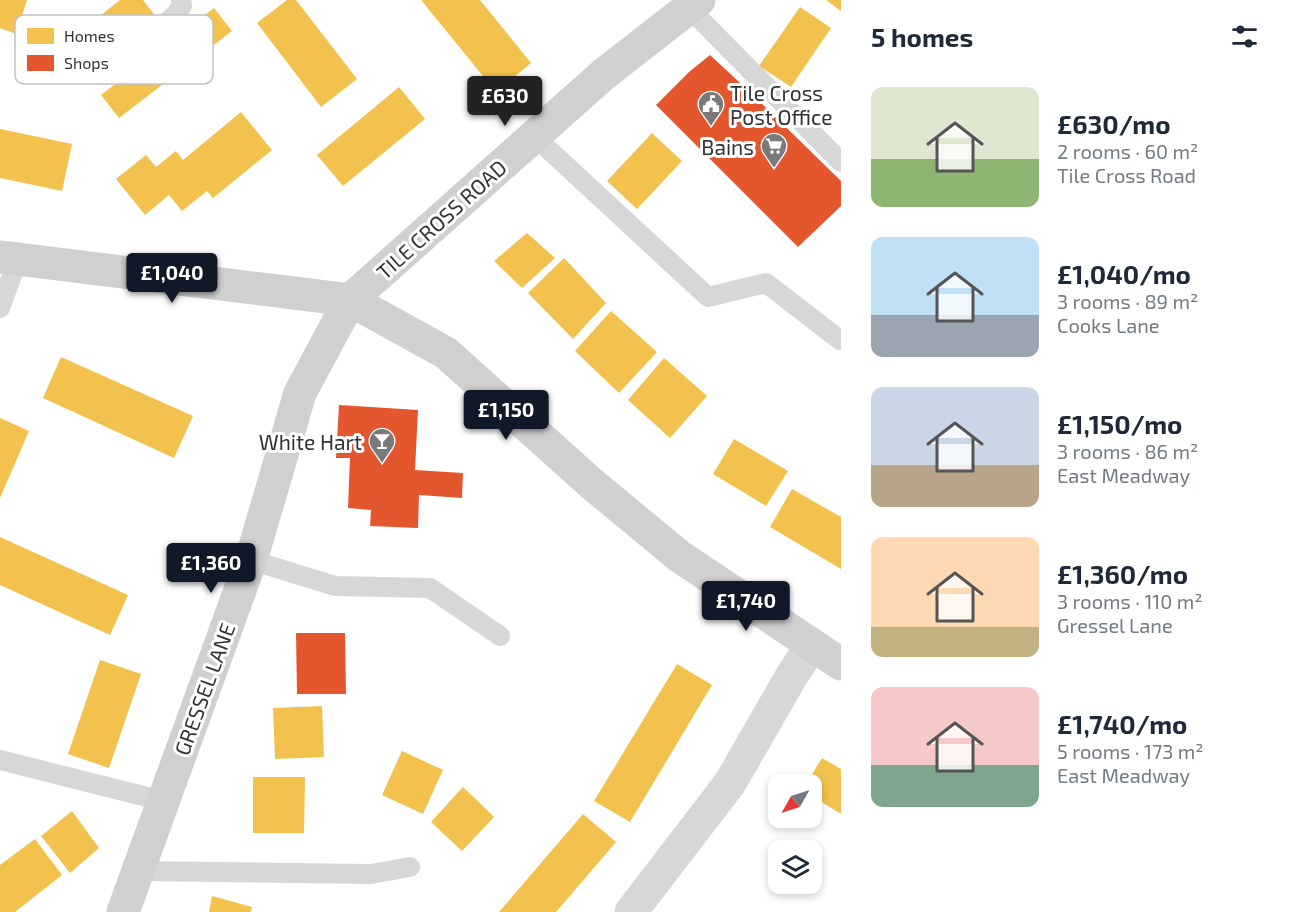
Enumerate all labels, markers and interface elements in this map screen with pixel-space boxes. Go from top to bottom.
legend [15,15,213,84]
icon: filters [1228,20,1261,53]
text: 5 homes [871,21,973,52]
text: Homes [64,26,115,45]
text: Shops [64,53,109,72]
pin: £630 [469,76,541,127]
place label: Tile Cross Post Office [730,80,832,129]
text: £630 [481,83,529,107]
public building icon: Tile Cross Post Office [696,89,726,127]
text: £630/mo [1057,108,1171,139]
icon: home [919,111,991,183]
supermarket icon: Bains [759,131,789,169]
place label: Bains [701,134,754,159]
text: 2 rooms · 60 m² [1057,139,1198,163]
street label: TILE CROSS ROAD [371,154,511,284]
text: Tile Cross Road [1057,163,1196,187]
pin: £1,040 [123,253,221,304]
text: £1,040/mo [1057,258,1191,289]
text: £1,040 [140,260,204,284]
icon: home [919,261,991,333]
text: 3 rooms · 89 m² [1057,289,1198,313]
text: Cooks Lane [1057,313,1160,337]
pin: £1,150 [457,390,555,441]
text: £1,150 [478,397,534,421]
text: £1,150/mo [1057,408,1182,439]
icon: home [919,411,991,483]
bar icon: White Hart [367,426,397,464]
place label: White Hart [259,429,362,454]
text: 3 rooms · 86 m² [1057,439,1198,463]
text: East Meadway [1057,463,1190,487]
pin: £1,360 [162,543,260,594]
text: £1,360 [181,550,241,574]
text: £1,360/mo [1057,558,1188,589]
icon: home [919,561,991,633]
pin: £1,740 [697,581,795,632]
text: £1,740 [716,588,776,612]
text: 3 rooms · 110 m² [1057,589,1203,613]
text: Gressel Lane [1057,613,1173,637]
street label: GRESSEL LANE [169,620,239,758]
text: £1,740/mo [1057,708,1187,739]
icon: home [919,711,991,783]
text: 5 rooms · 173 m² [1057,739,1204,763]
text: East Meadway [1057,763,1190,787]
north arrow [768,774,822,828]
map controls [768,774,822,894]
button: layers [768,840,822,894]

